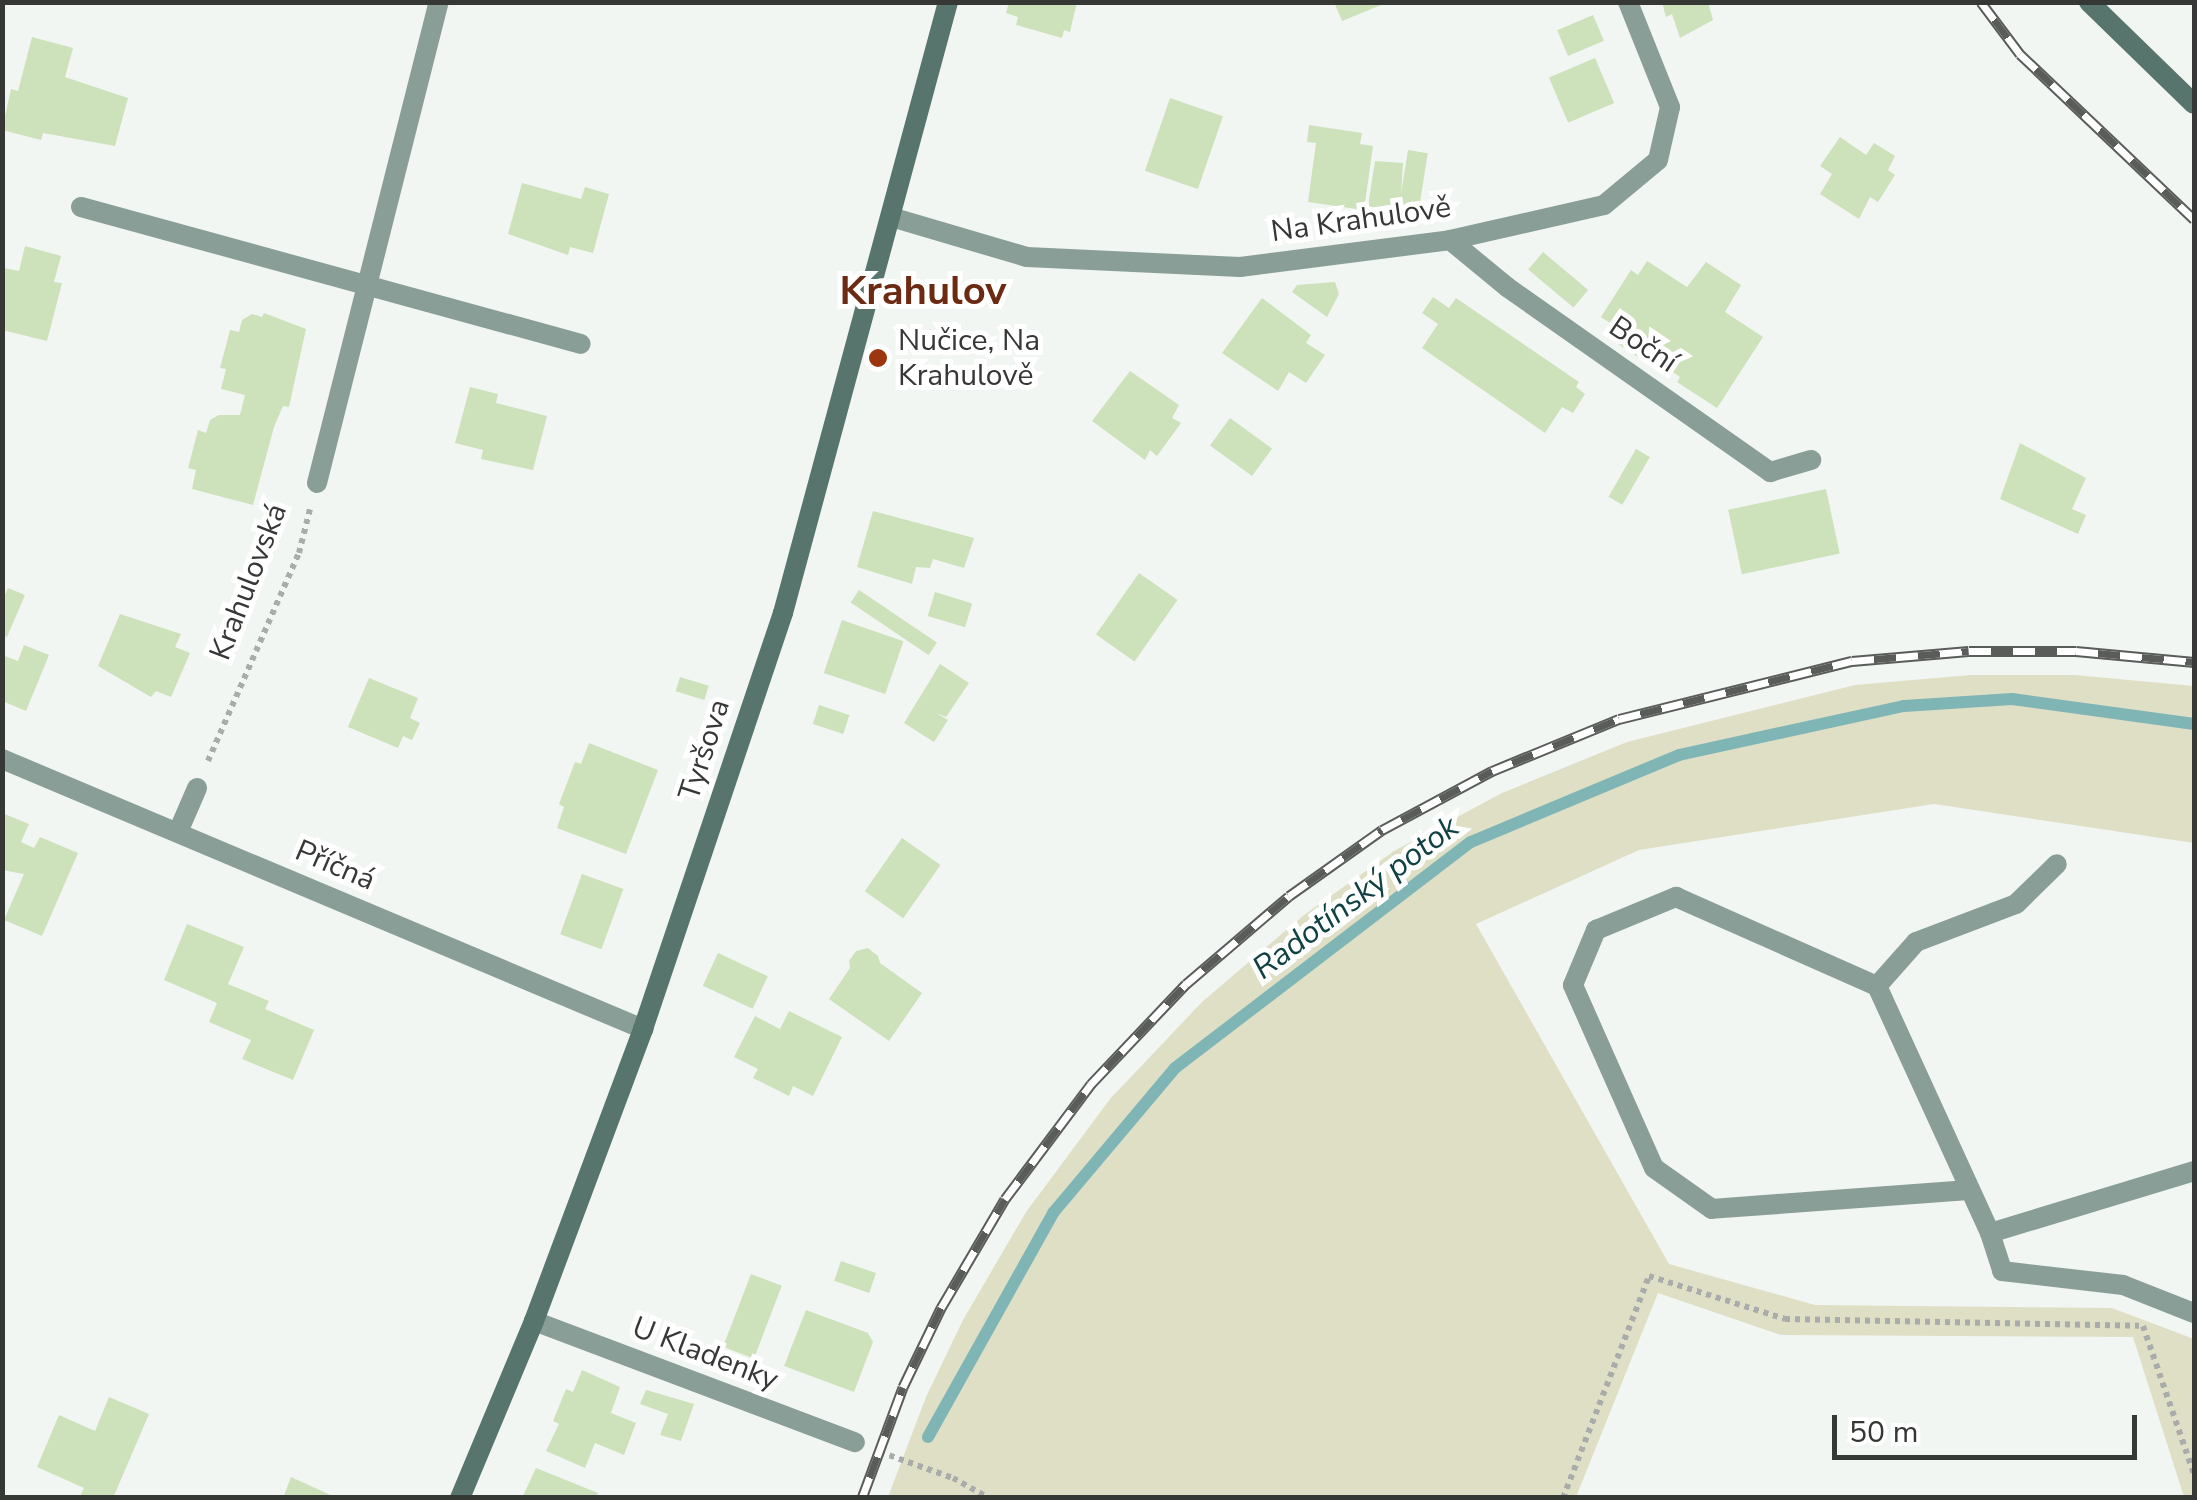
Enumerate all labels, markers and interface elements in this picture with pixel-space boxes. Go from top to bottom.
street label: Na Krahulově [1269,190,1453,250]
district label: Krahulov [840,267,1006,315]
street label: Boční [1602,309,1684,381]
place label: Nučice, Na Krahulově [898,323,1040,394]
marker: Nučice, Na Krahulově [867,347,889,369]
street label: Krahulovská [203,499,295,665]
street label: Tyršova [672,695,738,805]
water label: Radotínský potok [1245,808,1467,988]
street label: Příčná [290,833,380,899]
street label: U Kladenky [627,1310,783,1398]
scale bar [1837,1395,2142,1457]
text: 50 m [1849,1412,1918,1453]

